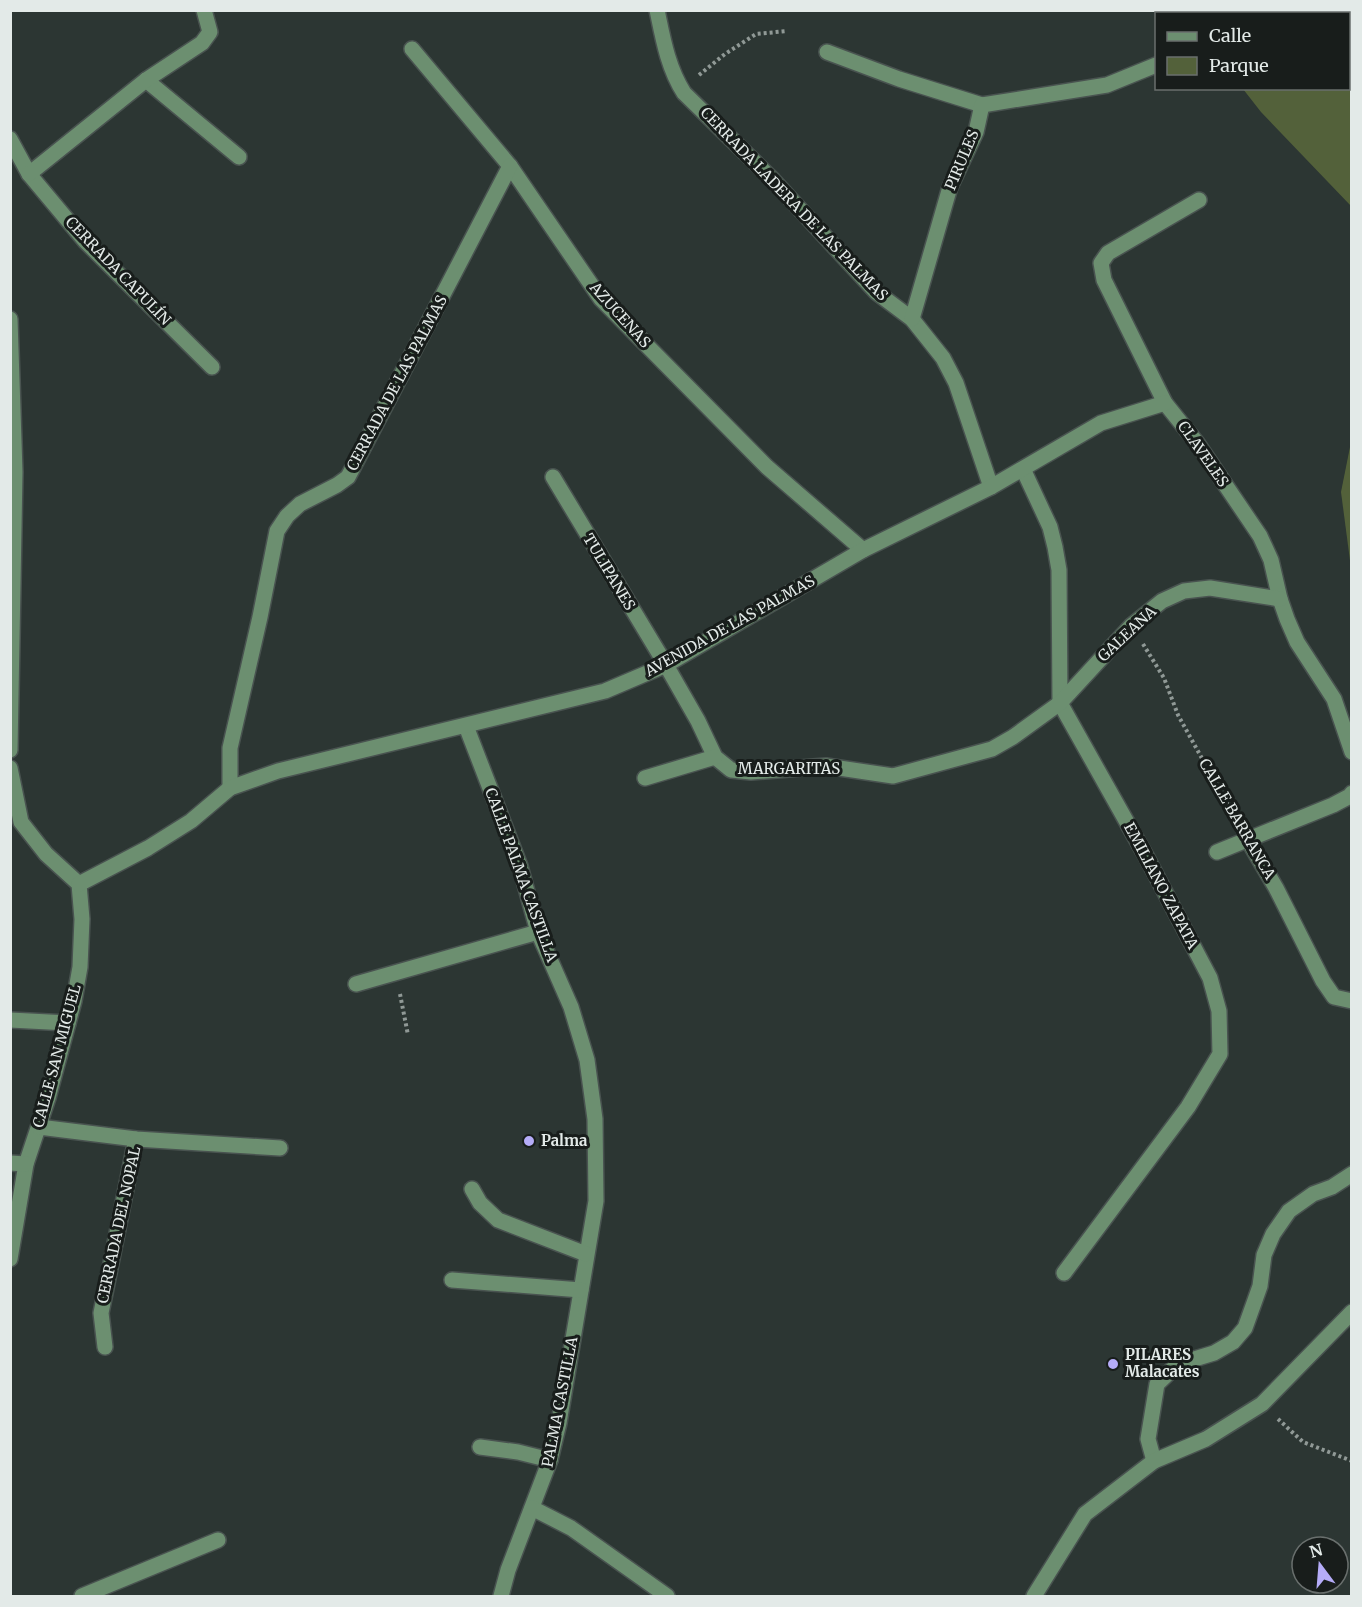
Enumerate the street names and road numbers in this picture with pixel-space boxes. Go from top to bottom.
street label: CERRADA LADERA DE LAS PALMAS [697,103,892,305]
street label: PIRULES [940,127,983,193]
street label: CERRADA CAPULÍN [62,212,176,329]
street label: AZUCENAS [585,277,655,352]
street label: CERRADA DE LAS PALMAS [342,292,451,474]
street label: CLAVELES [1174,417,1233,490]
street label: TULIPANES [579,530,640,613]
street label: AVENIDA DE LAS PALMAS [641,571,818,681]
street label: GALEANA [1093,601,1160,666]
street label: CALLE BARRANCA [1195,755,1280,883]
street label: MARGARITAS [738,759,840,778]
street label: CALLE PALMA CASTILLA [481,785,562,965]
street label: EMILIANO ZAPATA [1120,819,1203,953]
street label: CALLE SAN MIGUEL [28,982,85,1130]
street label: CERRADA DEL NOPAL [93,1144,145,1305]
street label: PALMA CASTILLA [538,1335,582,1469]

